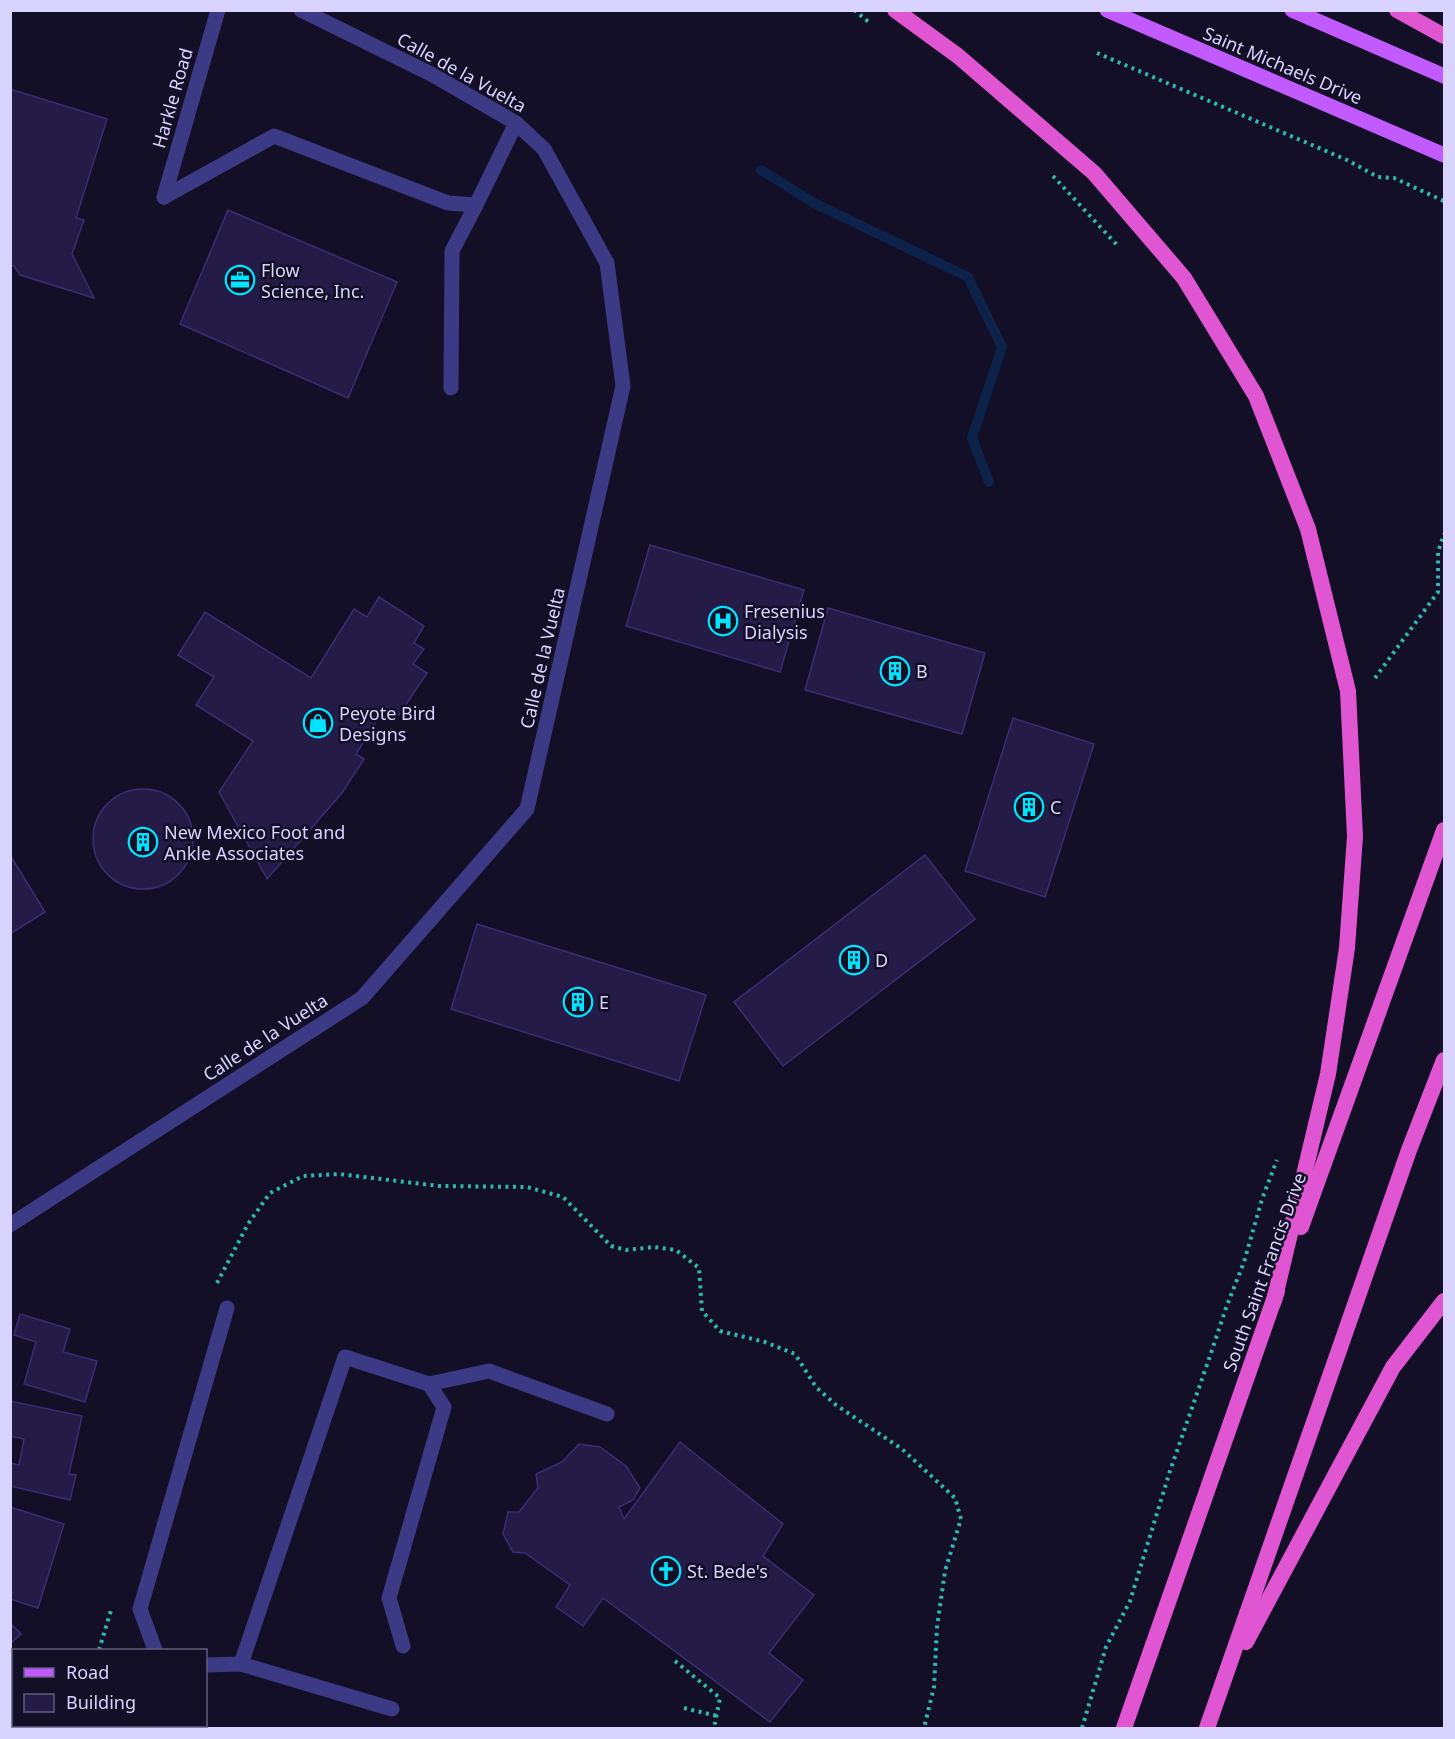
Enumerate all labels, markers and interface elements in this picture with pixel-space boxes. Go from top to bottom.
street label: Saint Michaels Drive [1200,21,1366,109]
street label: Calle de la Vuelta [393,27,531,117]
street label: Harkle Road [146,45,198,151]
place label: Flow Science, Inc. [261,258,364,303]
office icon: Flow Science, Inc. [224,264,256,296]
street label: Calle de la Vuelta [514,585,570,731]
place label: Fresenius Dialysis [744,599,825,644]
hospital icon: Fresenius Dialysis [707,605,739,637]
building icon: B [879,655,911,687]
place label: B [916,659,928,683]
place label: Peyote Bird Designs [339,701,436,746]
shop icon: Peyote Bird Designs [302,707,334,739]
building icon: C [1013,791,1045,823]
place label: C [1050,795,1061,819]
place label: New Mexico Foot and Ankle Associates [164,820,345,865]
building icon: New Mexico Foot and Ankle Associates [127,826,159,858]
building icon: D [838,944,870,976]
place label: D [875,948,888,972]
building icon: E [562,986,594,1018]
street label: Calle de la Vuelta [198,988,332,1086]
place label: E [599,990,609,1014]
street label: South Saint Francis Drive [1217,1169,1311,1375]
church icon: St. Bede's [650,1555,682,1587]
place label: St. Bede's [687,1559,768,1583]
legend [12,1649,207,1727]
text: Road [66,1660,109,1684]
text: Building [66,1690,136,1714]

